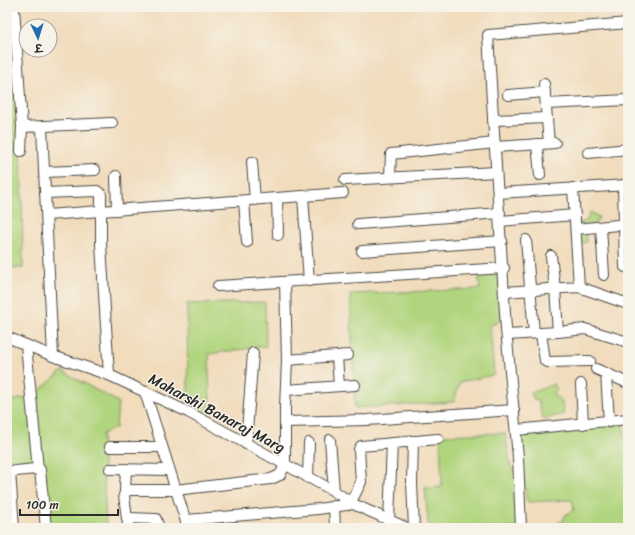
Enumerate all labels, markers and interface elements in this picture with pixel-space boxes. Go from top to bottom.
north arrow [18,18,58,58]
text: उ [33,38,44,57]
street label: Maharshi Banaraj Marg [144,366,290,460]
scale bar [20,491,118,517]
text: 100 m [26,494,59,516]

